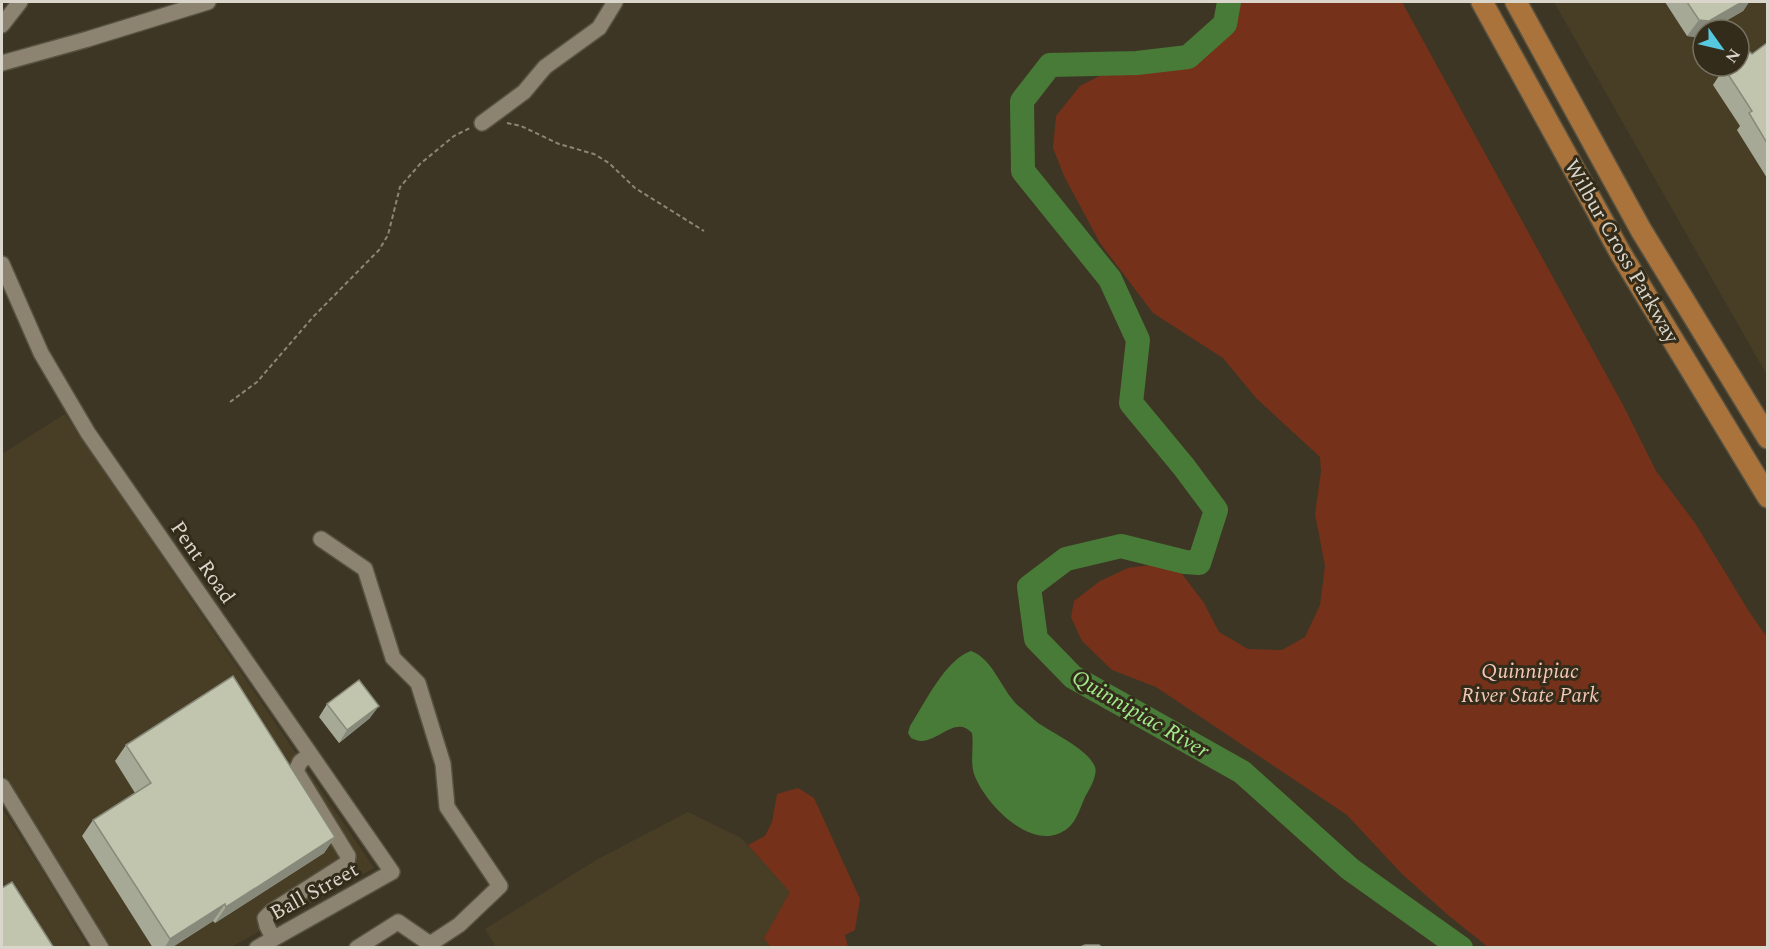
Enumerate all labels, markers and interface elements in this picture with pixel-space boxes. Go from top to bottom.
north arrow [1691,18,1751,78]
text: N [1719,44,1746,68]
street label: Wilbur Cross Parkway [1555,154,1687,350]
street label: Pent Road [162,514,243,611]
park label: Quinnipiac River State Park [1461,656,1599,712]
water label: Quinnipiac River [1065,661,1216,767]
street label: Ball Street [264,854,365,929]

